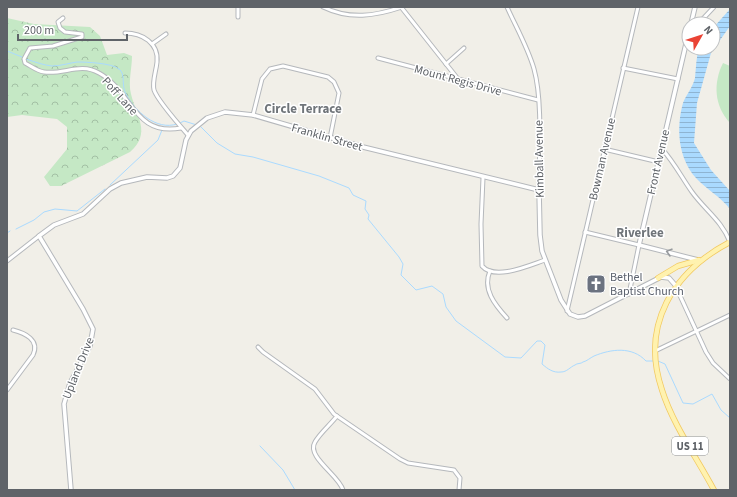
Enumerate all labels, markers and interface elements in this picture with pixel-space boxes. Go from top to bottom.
scale bar [18,16,127,42]
north arrow [681,16,721,56]
text: 200 m [24,22,54,39]
text: N [700,22,717,38]
street label: Mount Regis Drive [412,61,503,100]
street label: Poff Lane [98,73,142,119]
district label: Circle Terrace [264,100,342,118]
street label: Bowman Avenue [585,116,620,202]
street label: Franklin Street [289,119,364,156]
street label: Kimball Avenue [530,120,549,198]
street label: Front Avenue [643,128,674,196]
district label: Riverlee [616,224,664,242]
one-way arrow [666,248,673,257]
place label: Bethel Baptist Church [610,269,684,300]
church icon: Bethel Baptist Church [585,273,607,295]
street label: Upland Drive [58,335,99,402]
road number: US 11 [672,437,708,455]

